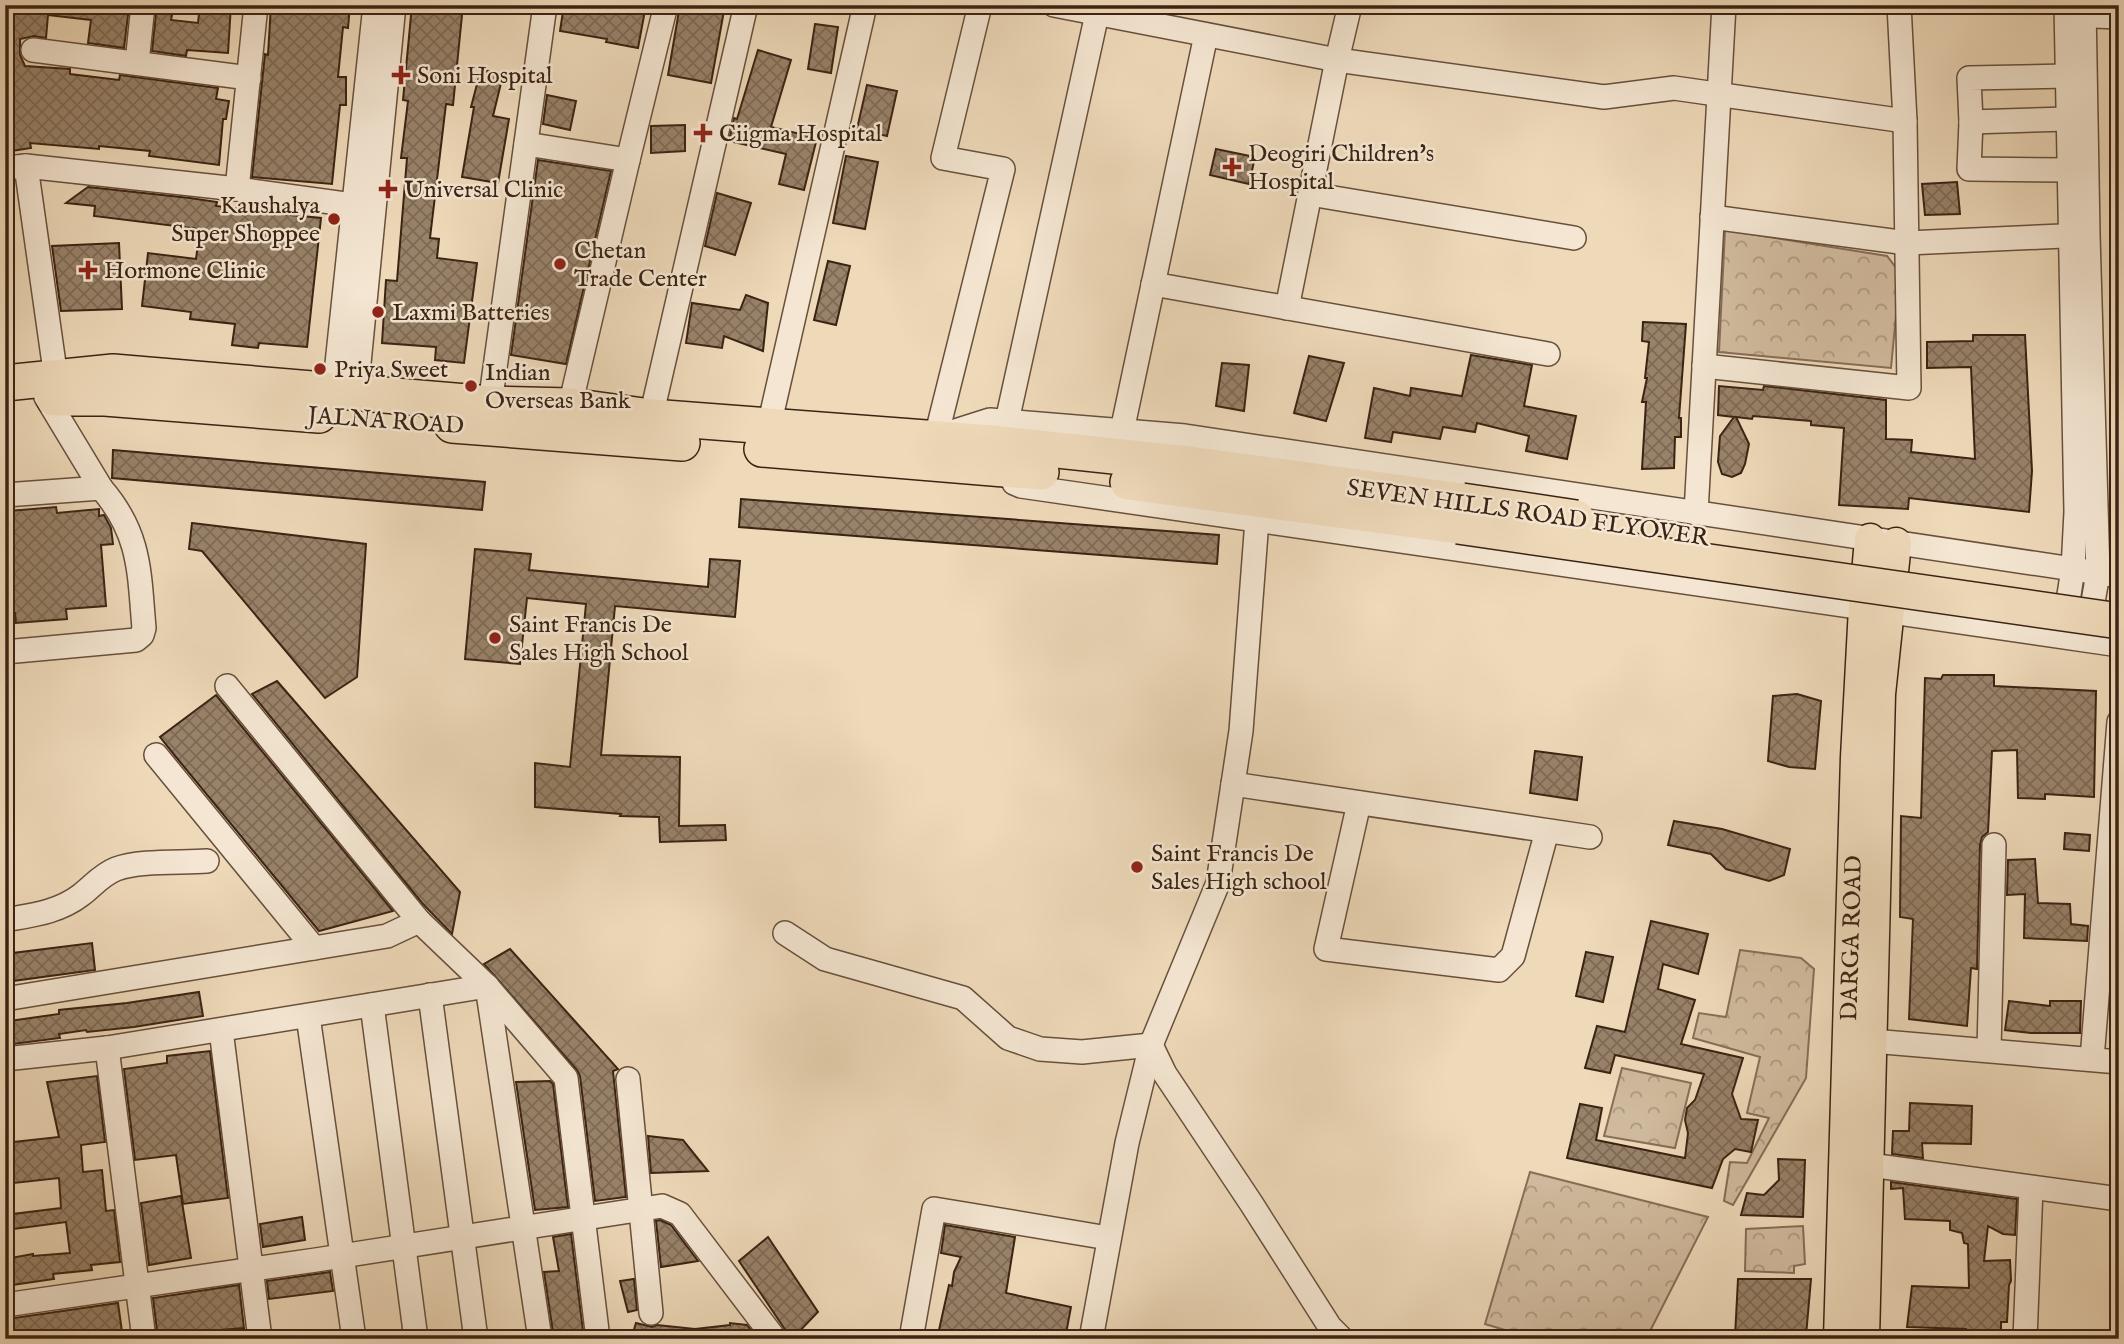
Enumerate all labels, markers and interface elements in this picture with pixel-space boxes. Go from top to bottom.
place label: Soni Hospital [417,61,553,92]
marker: Soni Hospital [391,65,411,85]
place label: Ciigma Hospital [719,119,883,150]
marker: Ciigma Hospital [693,123,713,143]
place label: Deogiri Children's Hospital [1248,139,1434,198]
marker: Deogiri Children's Hospital [1222,157,1242,177]
place label: Universal Clinic [404,175,563,206]
marker: Universal Clinic [378,179,398,199]
place label: Kaushalya Super Shoppee [171,191,321,250]
marker: Kaushalya Super Shoppee [326,211,342,227]
place label: Chetan Trade Center [574,236,707,295]
place label: Hormone Clinic [104,256,266,287]
marker: Chetan Trade Center [552,256,568,272]
marker: Hormone Clinic [78,260,98,280]
place label: Laxmi Batteries [392,298,550,329]
marker: Laxmi Batteries [370,304,386,320]
place label: Priya Sweet [334,355,448,386]
place label: Indian Overseas Bank [485,358,631,417]
marker: Priya Sweet [312,361,328,377]
marker: Indian Overseas Bank [463,378,479,394]
street label: JALNA ROAD [304,400,465,442]
street label: SEVEN HILLS ROAD FLYOVER [1345,473,1712,554]
place label: Saint Francis De Sales High School [509,610,689,669]
marker: Saint Francis De Sales High School [487,630,503,646]
place label: Saint Francis De Sales High school [1151,839,1327,898]
street label: DARGA ROAD [1834,855,1870,1022]
marker: Saint Francis De Sales High school [1129,859,1145,875]

